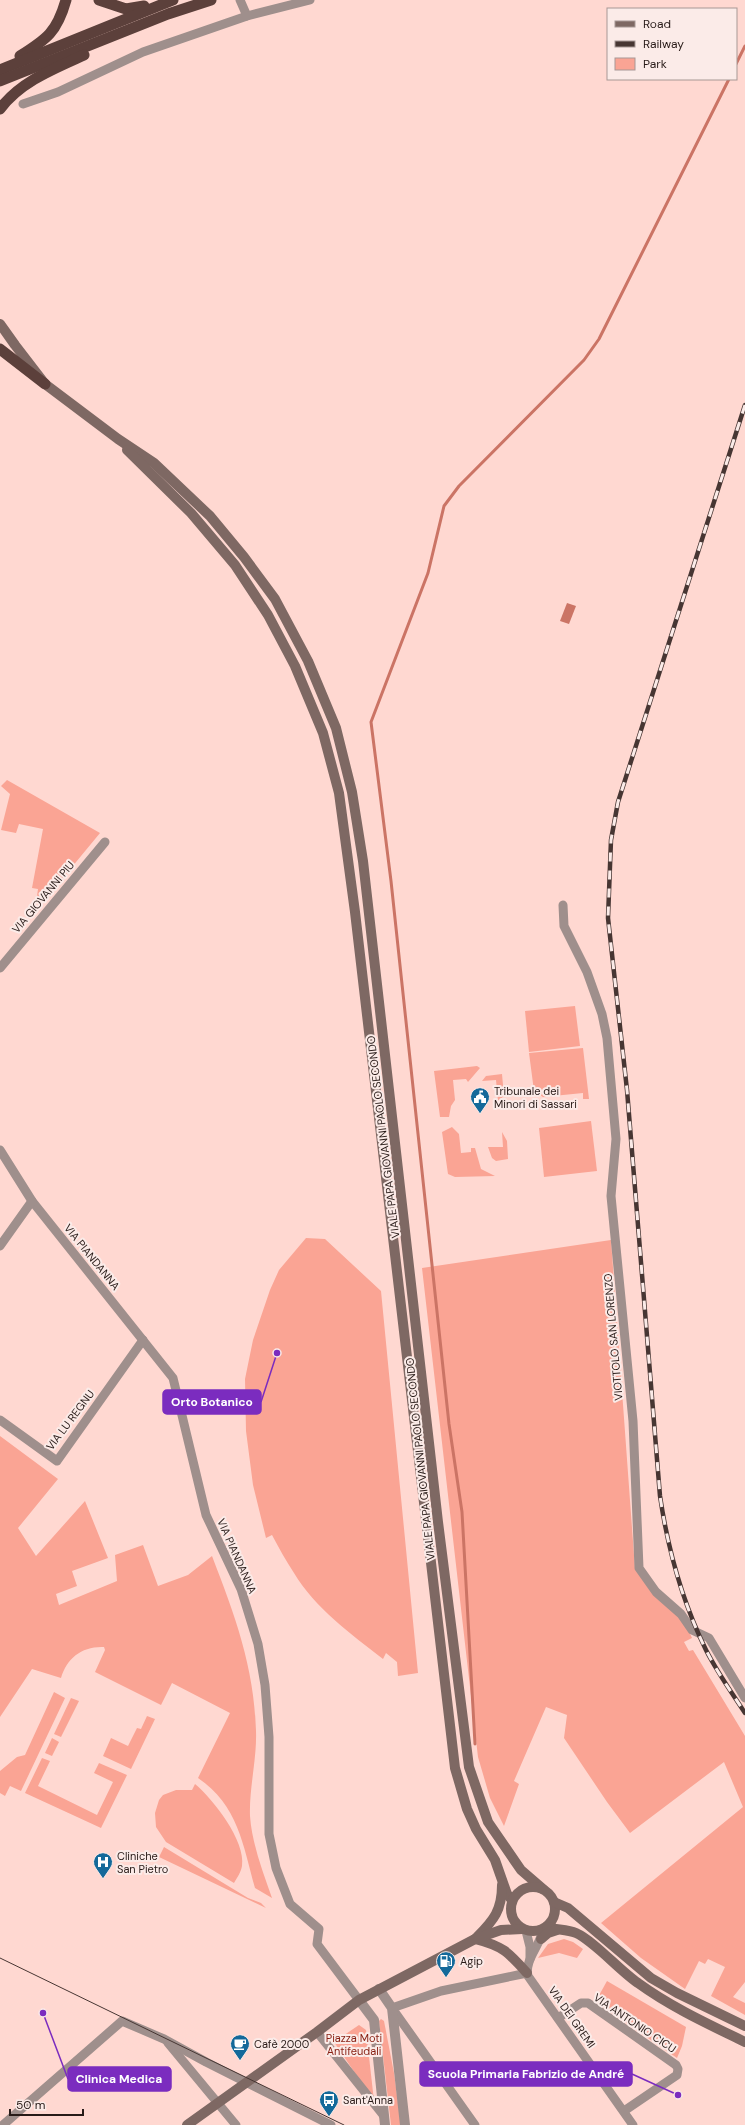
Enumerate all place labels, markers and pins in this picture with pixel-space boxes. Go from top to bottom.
place label: Tribunale dei Minori di Sassari [494,1084,577,1111]
public building icon: Tribunale dei Minori di Sassari [469,1086,491,1114]
callout: Orto Botanico [163,1390,261,1414]
place label: Cliniche San Pietro [117,1849,168,1876]
hospital icon: Cliniche San Pietro [92,1851,114,1879]
fuel station icon: Agip [435,1950,457,1978]
place label: Agip [460,1954,483,1968]
cafe icon: Cafè 2000 [229,2033,251,2061]
place label: Cafè 2000 [254,2037,309,2051]
callout: Scuola Primaria Fabrizio de André [420,2062,632,2086]
callout: Clinica Medica [68,2067,171,2091]
bus stop icon: Sant'Anna [318,2089,340,2117]
place label: Sant'Anna [343,2093,393,2107]

